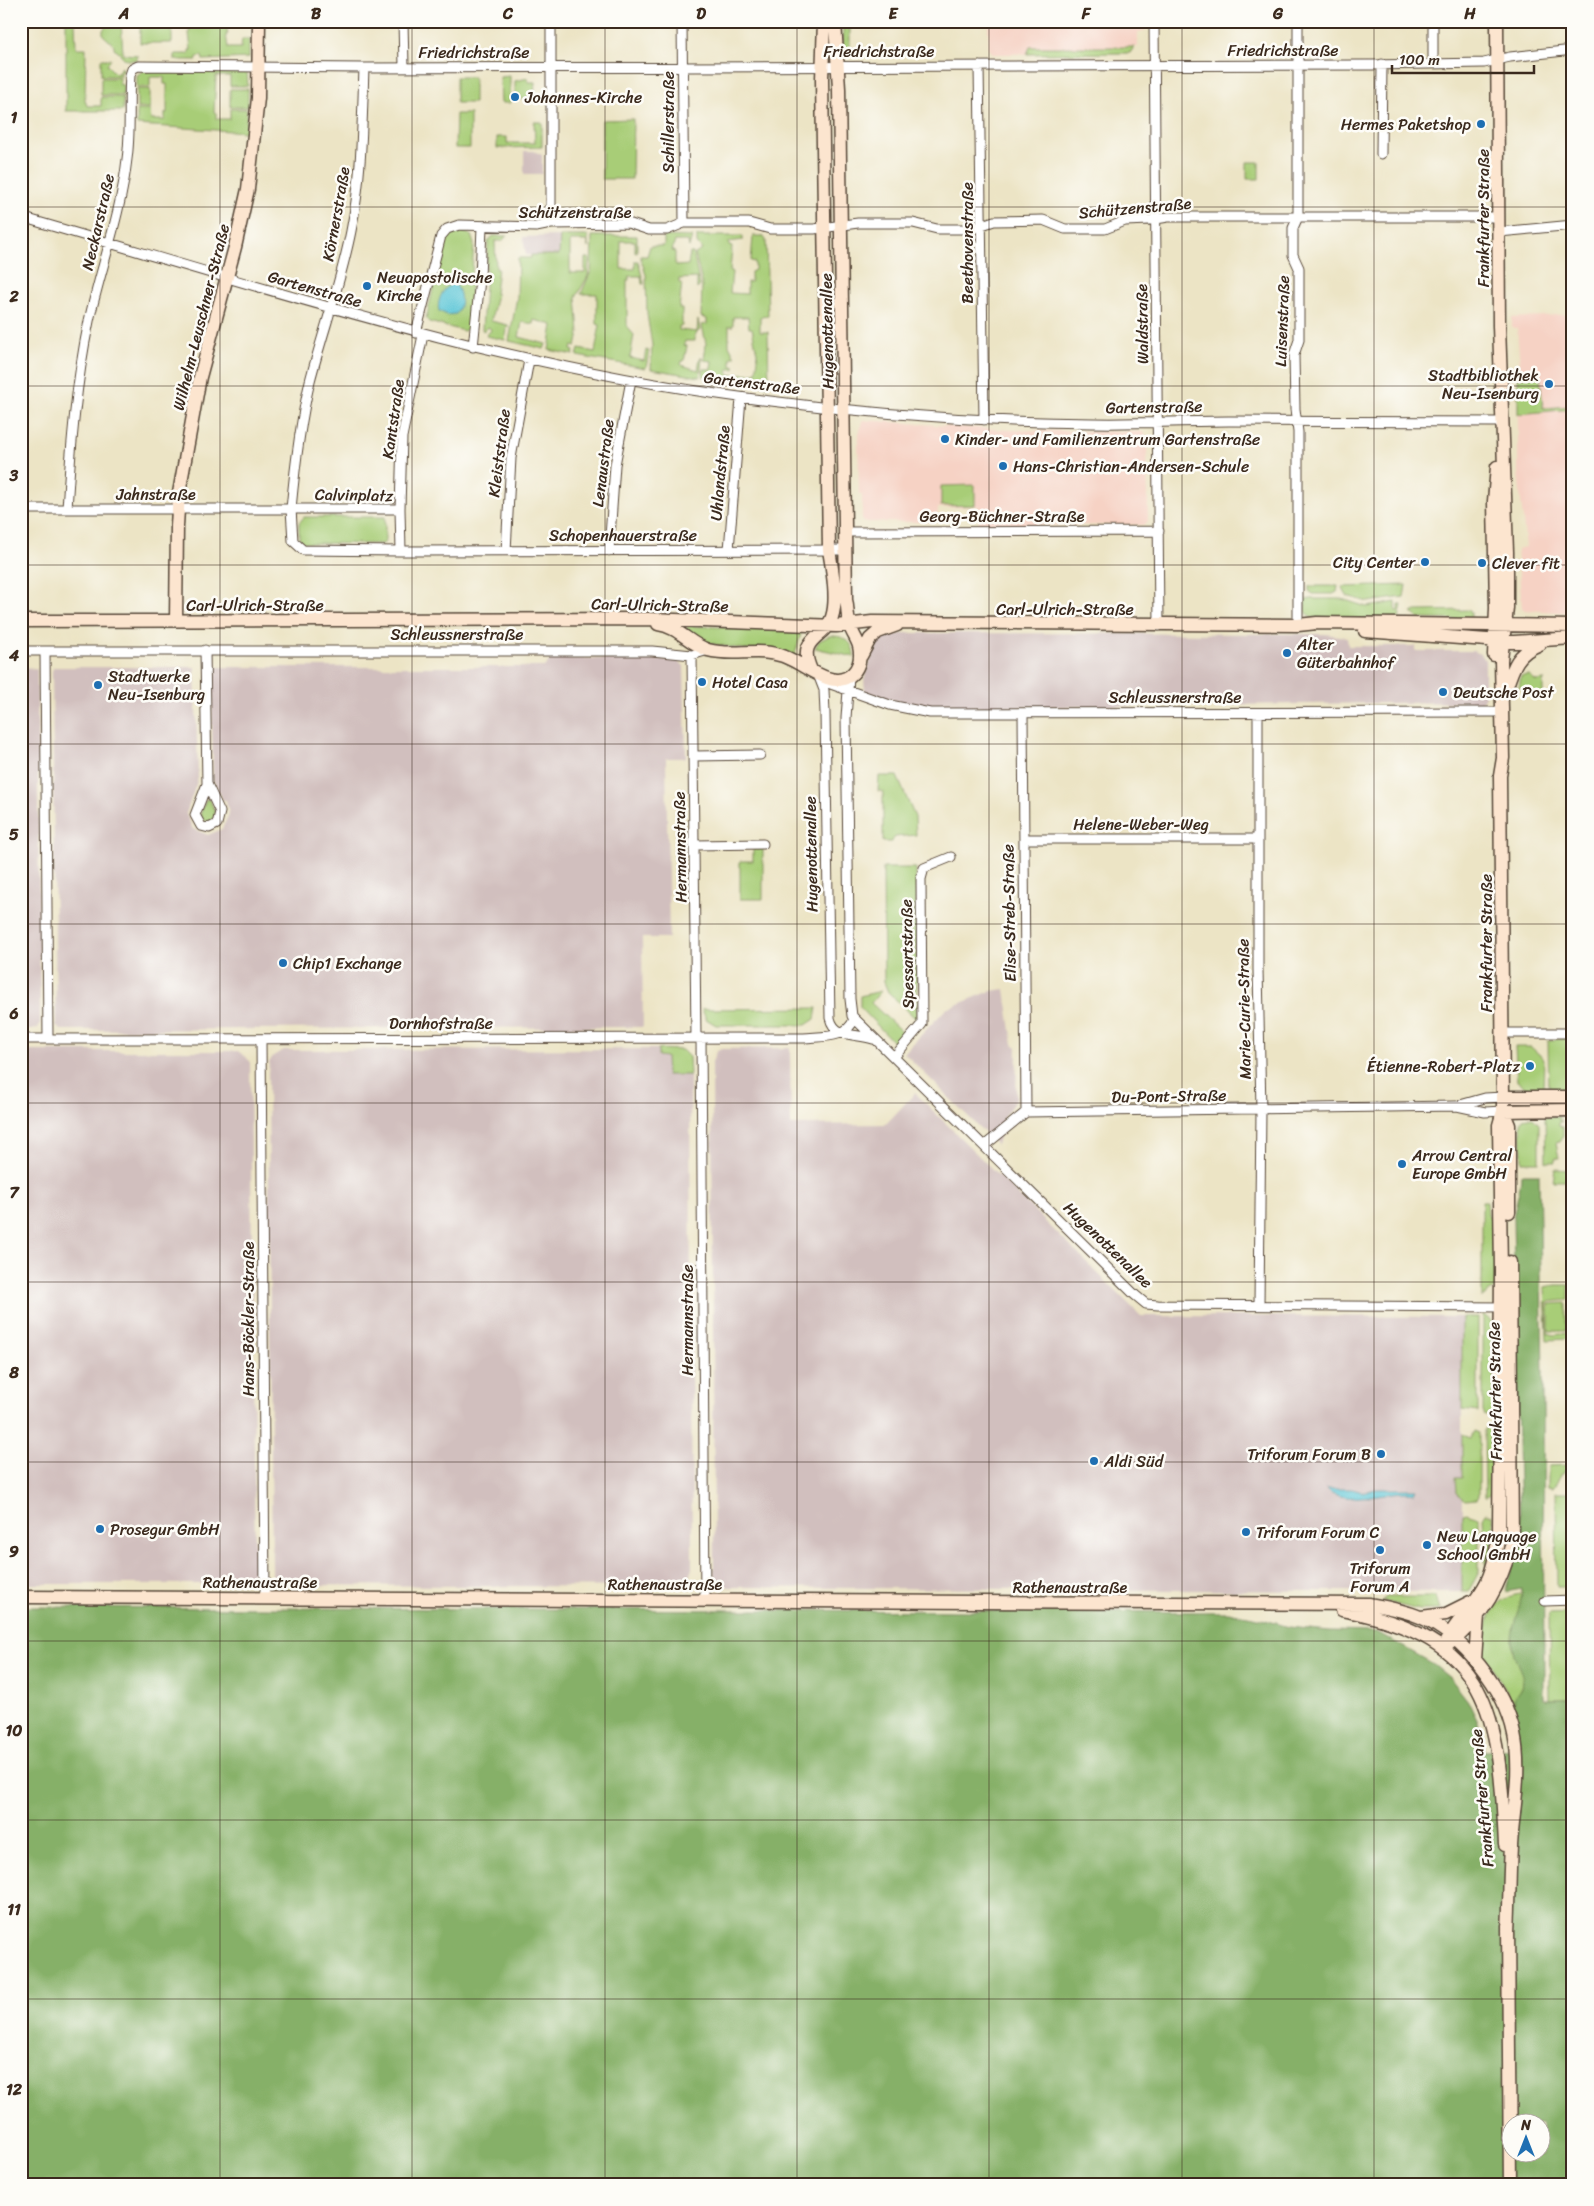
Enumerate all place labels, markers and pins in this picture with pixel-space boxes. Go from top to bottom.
place label: Johannes-Kirche [524,83,642,112]
marker: Johannes-Kirche [509,91,521,103]
place label: Hermes Paketshop [1341,110,1472,139]
marker: Hermes Paketshop [1475,118,1487,130]
place label: Neuapostolische Kirche [377,263,492,310]
marker: Neuapostolische Kirche [361,280,373,292]
place label: Stadtbibliothek Neu-Isenburg [1428,361,1539,408]
marker: Stadtbibliothek Neu-Isenburg [1543,378,1555,390]
place label: Kinder- und Familienzentrum Gartenstraße [955,425,1260,454]
marker: Kinder- und Familienzentrum Gartenstraße [939,433,951,445]
place label: Hans-Christian-Andersen-Schule [1013,452,1249,481]
marker: Hans-Christian-Andersen-Schule [997,460,1009,472]
place label: City Center [1333,548,1416,577]
place label: Clever fit [1492,549,1560,578]
marker: City Center [1419,556,1431,568]
marker: Clever fit [1476,557,1488,569]
place label: Alter Güterbahnhof [1296,630,1396,677]
marker: Alter Güterbahnhof [1281,647,1293,659]
place label: Stadtwerke Neu-Isenburg [108,662,205,709]
place label: Hotel Casa [712,668,788,697]
marker: Hotel Casa [696,676,708,688]
place label: Deutsche Post [1453,678,1554,707]
marker: Stadtwerke Neu-Isenburg [92,679,104,691]
marker: Deutsche Post [1437,686,1449,698]
place label: Chip1 Exchange [293,949,402,978]
marker: Chip1 Exchange [277,957,289,969]
place label: Étienne-Robert-Platz [1367,1052,1520,1081]
marker: Étienne-Robert-Platz [1524,1060,1536,1072]
place label: Arrow Central Europe GmbH [1411,1141,1512,1188]
marker: Arrow Central Europe GmbH [1396,1158,1408,1170]
place label: Triforum Forum B [1247,1440,1371,1469]
place label: Aldi Süd [1103,1447,1165,1476]
marker: Triforum Forum B [1375,1448,1387,1460]
marker: Aldi Süd [1088,1455,1100,1467]
place label: Prosegur GmbH [110,1515,220,1544]
place label: Triforum Forum C [1256,1518,1380,1547]
place label: New Language School GmbH [1437,1522,1537,1569]
marker: Prosegur GmbH [94,1523,106,1535]
marker: Triforum Forum C [1240,1526,1252,1538]
marker: New Language School GmbH [1421,1539,1433,1551]
marker: Triforum Forum A [1374,1544,1386,1556]
place label: Triforum Forum A [1350,1554,1410,1601]

